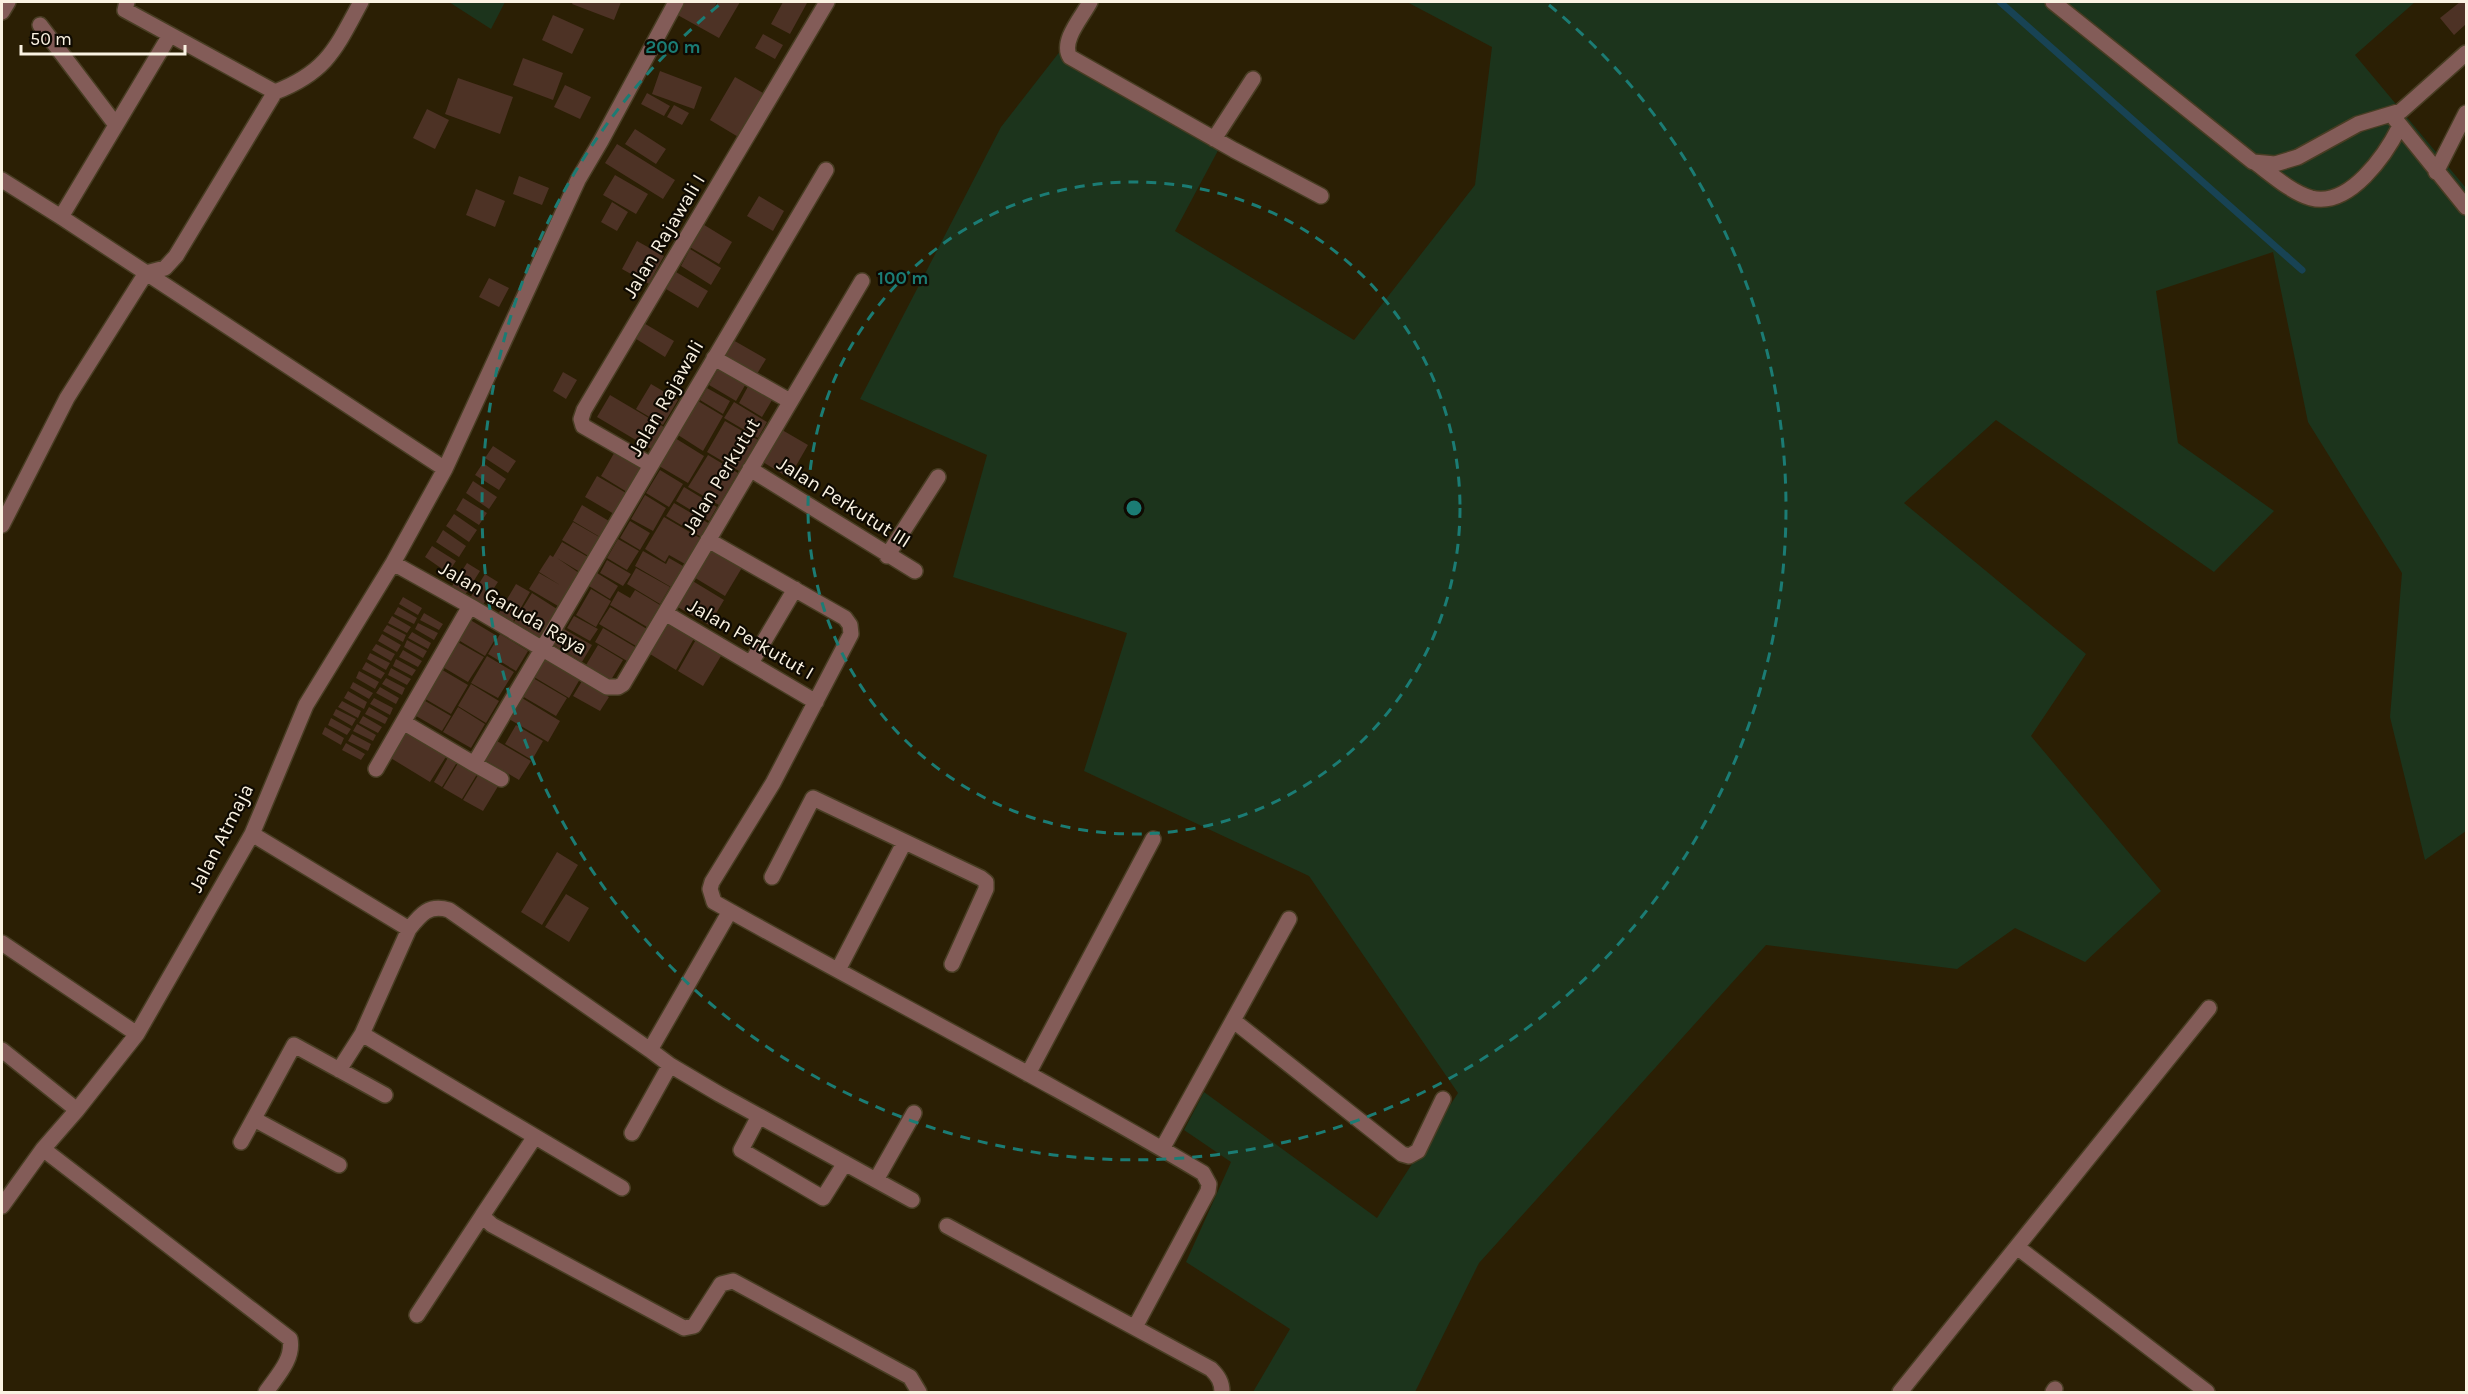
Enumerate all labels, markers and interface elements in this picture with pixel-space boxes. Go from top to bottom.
scale bar [21,18,184,56]
text: 50 m [30,28,72,50]
text: 200 m [645,36,701,58]
street label: Jalan Rajawali I [618,170,710,302]
text: 100 m [878,267,928,289]
street label: Jalan Rajawali [624,336,708,460]
street label: Jalan Perkutut [677,413,765,538]
street label: Jalan Perkutut III [773,452,915,552]
centre of rings [1124,498,1144,518]
street label: Jalan Garuda Raya [435,556,591,660]
street label: Jalan Perkutut I [684,594,818,684]
street label: Jalan Atmaja [184,780,258,896]

